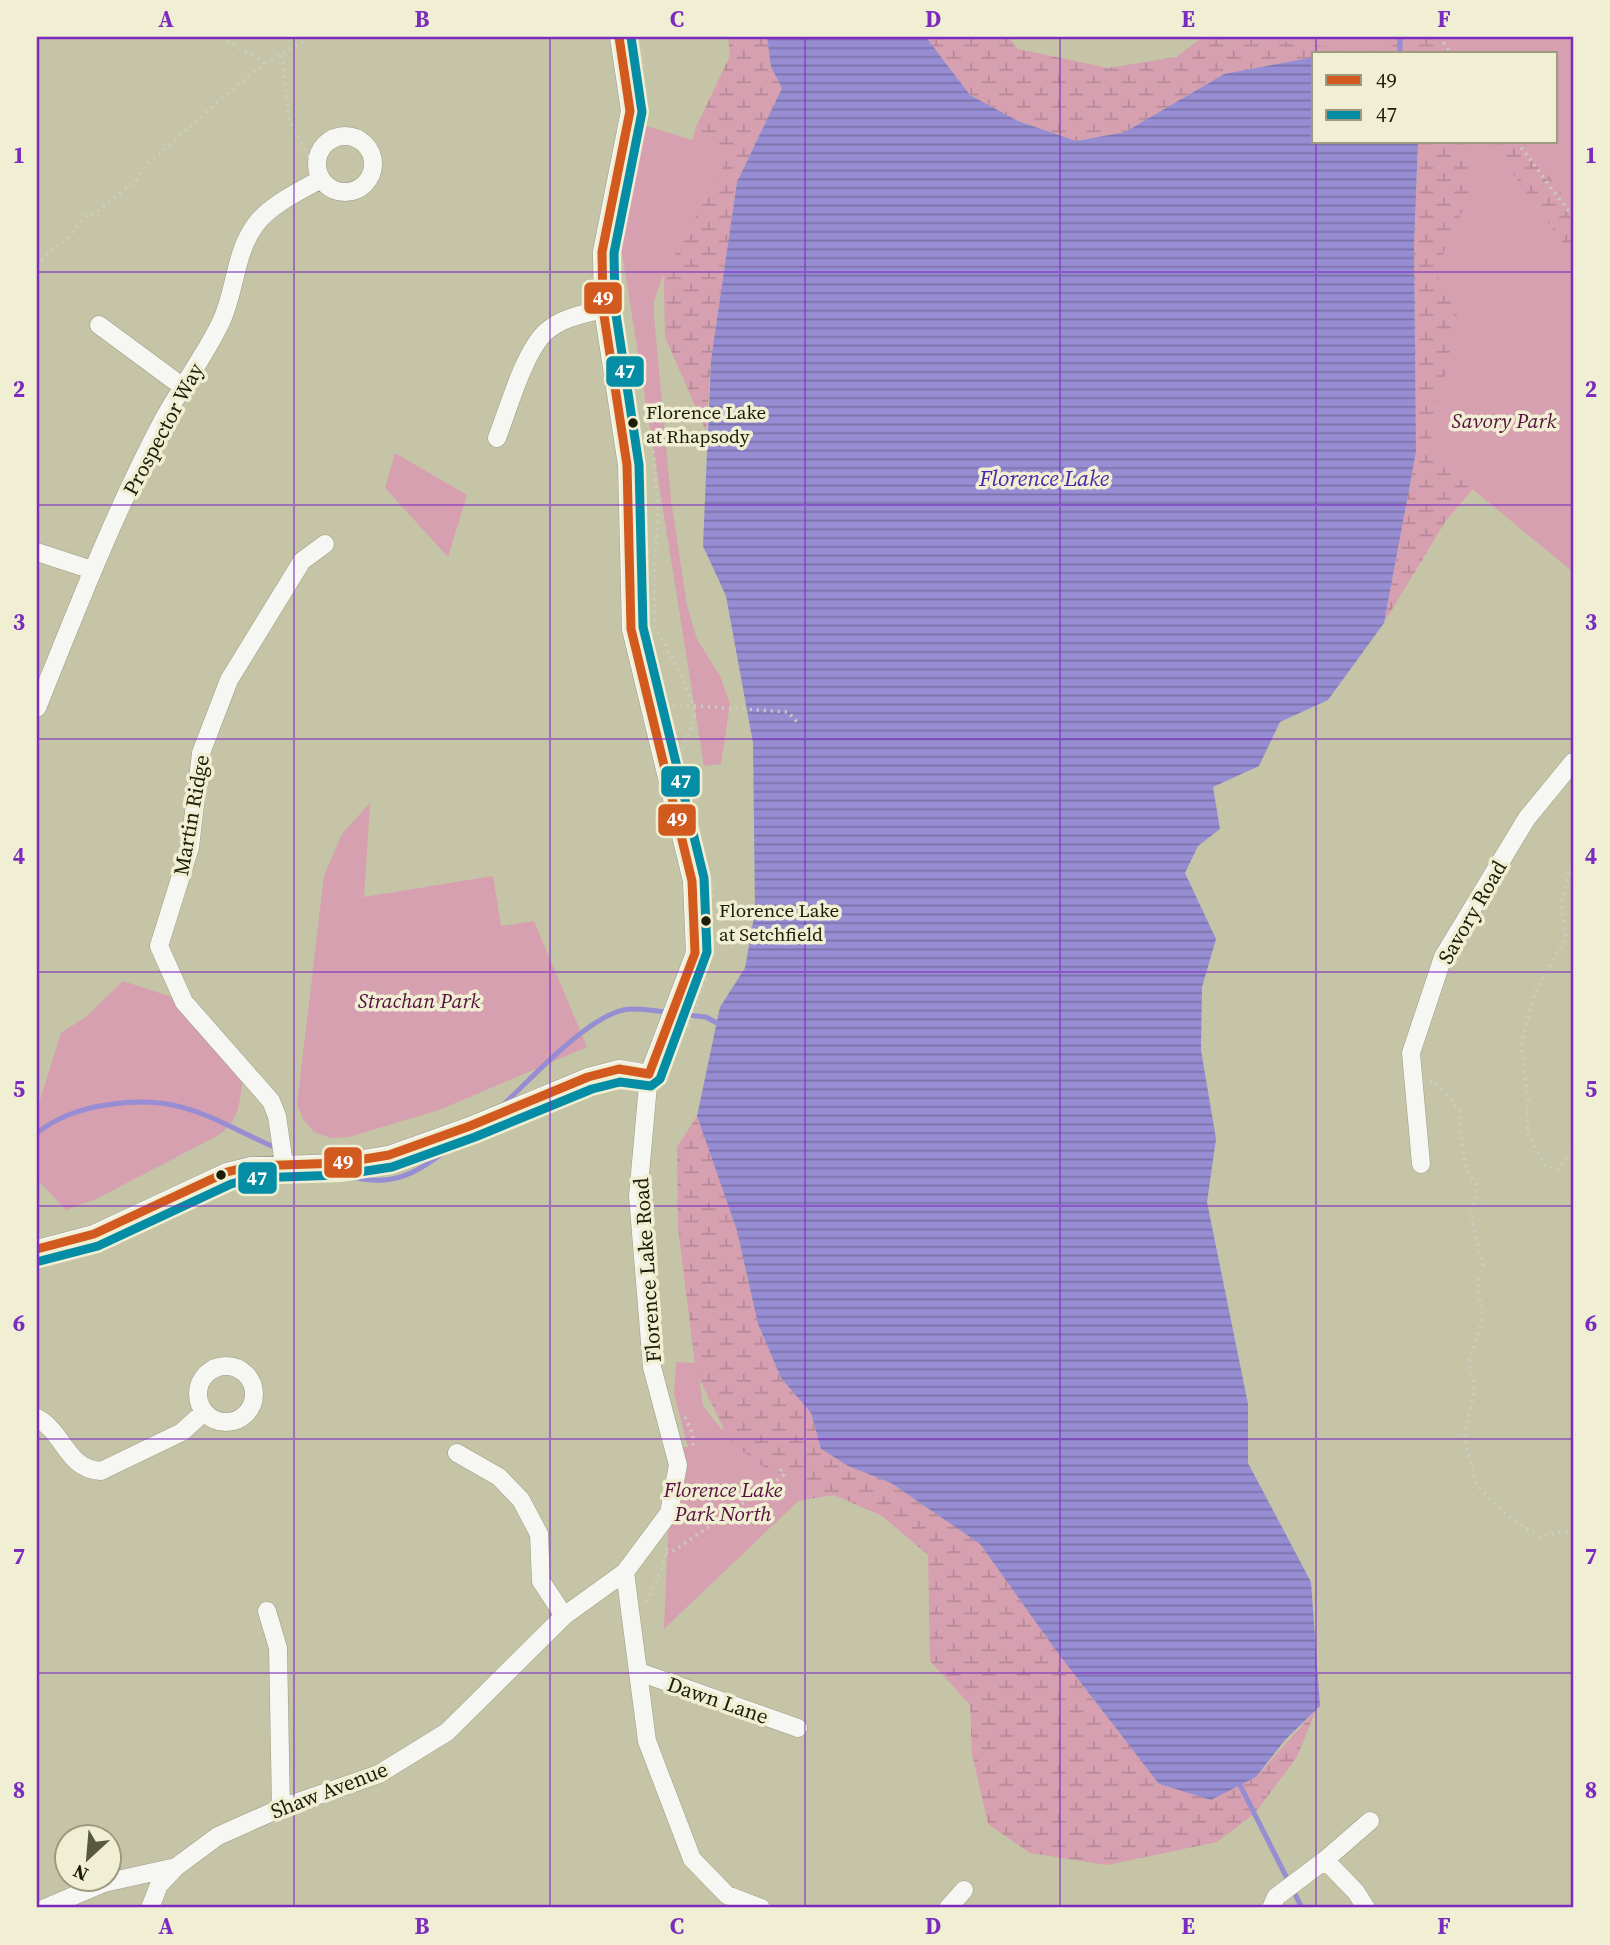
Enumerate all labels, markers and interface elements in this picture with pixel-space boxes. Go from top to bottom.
text: A [158,3,174,35]
text: B [415,3,430,35]
text: C [670,3,684,35]
text: D [925,3,941,35]
text: E [1181,3,1195,35]
text: F [1437,3,1451,35]
legend [1312,52,1558,144]
text: 49 [1376,66,1397,95]
text: 47 [1376,100,1397,129]
text: 1 [13,139,25,171]
text: 1 [1585,139,1597,171]
line badge: 49 [583,281,623,315]
text: 49 [593,285,613,311]
line badge: 47 [605,355,645,388]
street label: Prospector Way [116,358,210,500]
text: 47 [615,358,635,384]
text: 2 [13,373,25,405]
text: 2 [1585,373,1597,405]
place label: Florence Lake at Rhapsody [646,399,766,449]
park label: Savory Park [1452,406,1557,435]
marker: Florence Lake at Rhapsody [626,416,640,430]
water label: Florence Lake [978,462,1110,494]
text: 3 [13,606,25,638]
text: 3 [1585,606,1597,638]
street label: Martin Ridge [166,752,216,878]
line badge: 47 [660,765,701,798]
text: 47 [671,768,691,794]
line badge: 49 [657,803,697,837]
text: 49 [667,806,687,832]
text: 4 [13,840,25,872]
text: 4 [1585,840,1597,872]
street label: Savory Road [1431,855,1513,969]
place label: Florence Lake at Setchfield [719,897,839,947]
marker: Florence Lake at Setchfield [699,914,713,928]
park label: Strachan Park [358,986,480,1015]
text: 5 [13,1073,25,1105]
text: 5 [1585,1073,1597,1105]
line badge: 49 [323,1146,363,1179]
text: 49 [333,1149,353,1175]
line badge: 47 [237,1161,278,1195]
text: 47 [247,1165,267,1191]
unlabelled marker [214,1168,228,1182]
street label: Florence Lake Road [626,1176,668,1363]
text: 6 [13,1307,25,1339]
text: 6 [1585,1307,1597,1339]
park label: Florence Lake Park North [663,1475,783,1528]
text: 7 [13,1540,25,1572]
text: 7 [1585,1540,1597,1572]
street label: Dawn Lane [663,1669,773,1731]
street label: Shaw Avenue [266,1754,392,1826]
text: 8 [13,1774,25,1806]
text: 8 [1585,1774,1597,1806]
north arrow [52,1822,122,1892]
text: N [68,1858,92,1888]
text: A [158,1910,174,1942]
text: B [415,1910,430,1942]
text: C [670,1910,684,1942]
text: D [925,1910,941,1942]
text: E [1181,1910,1195,1942]
text: F [1437,1910,1451,1942]

